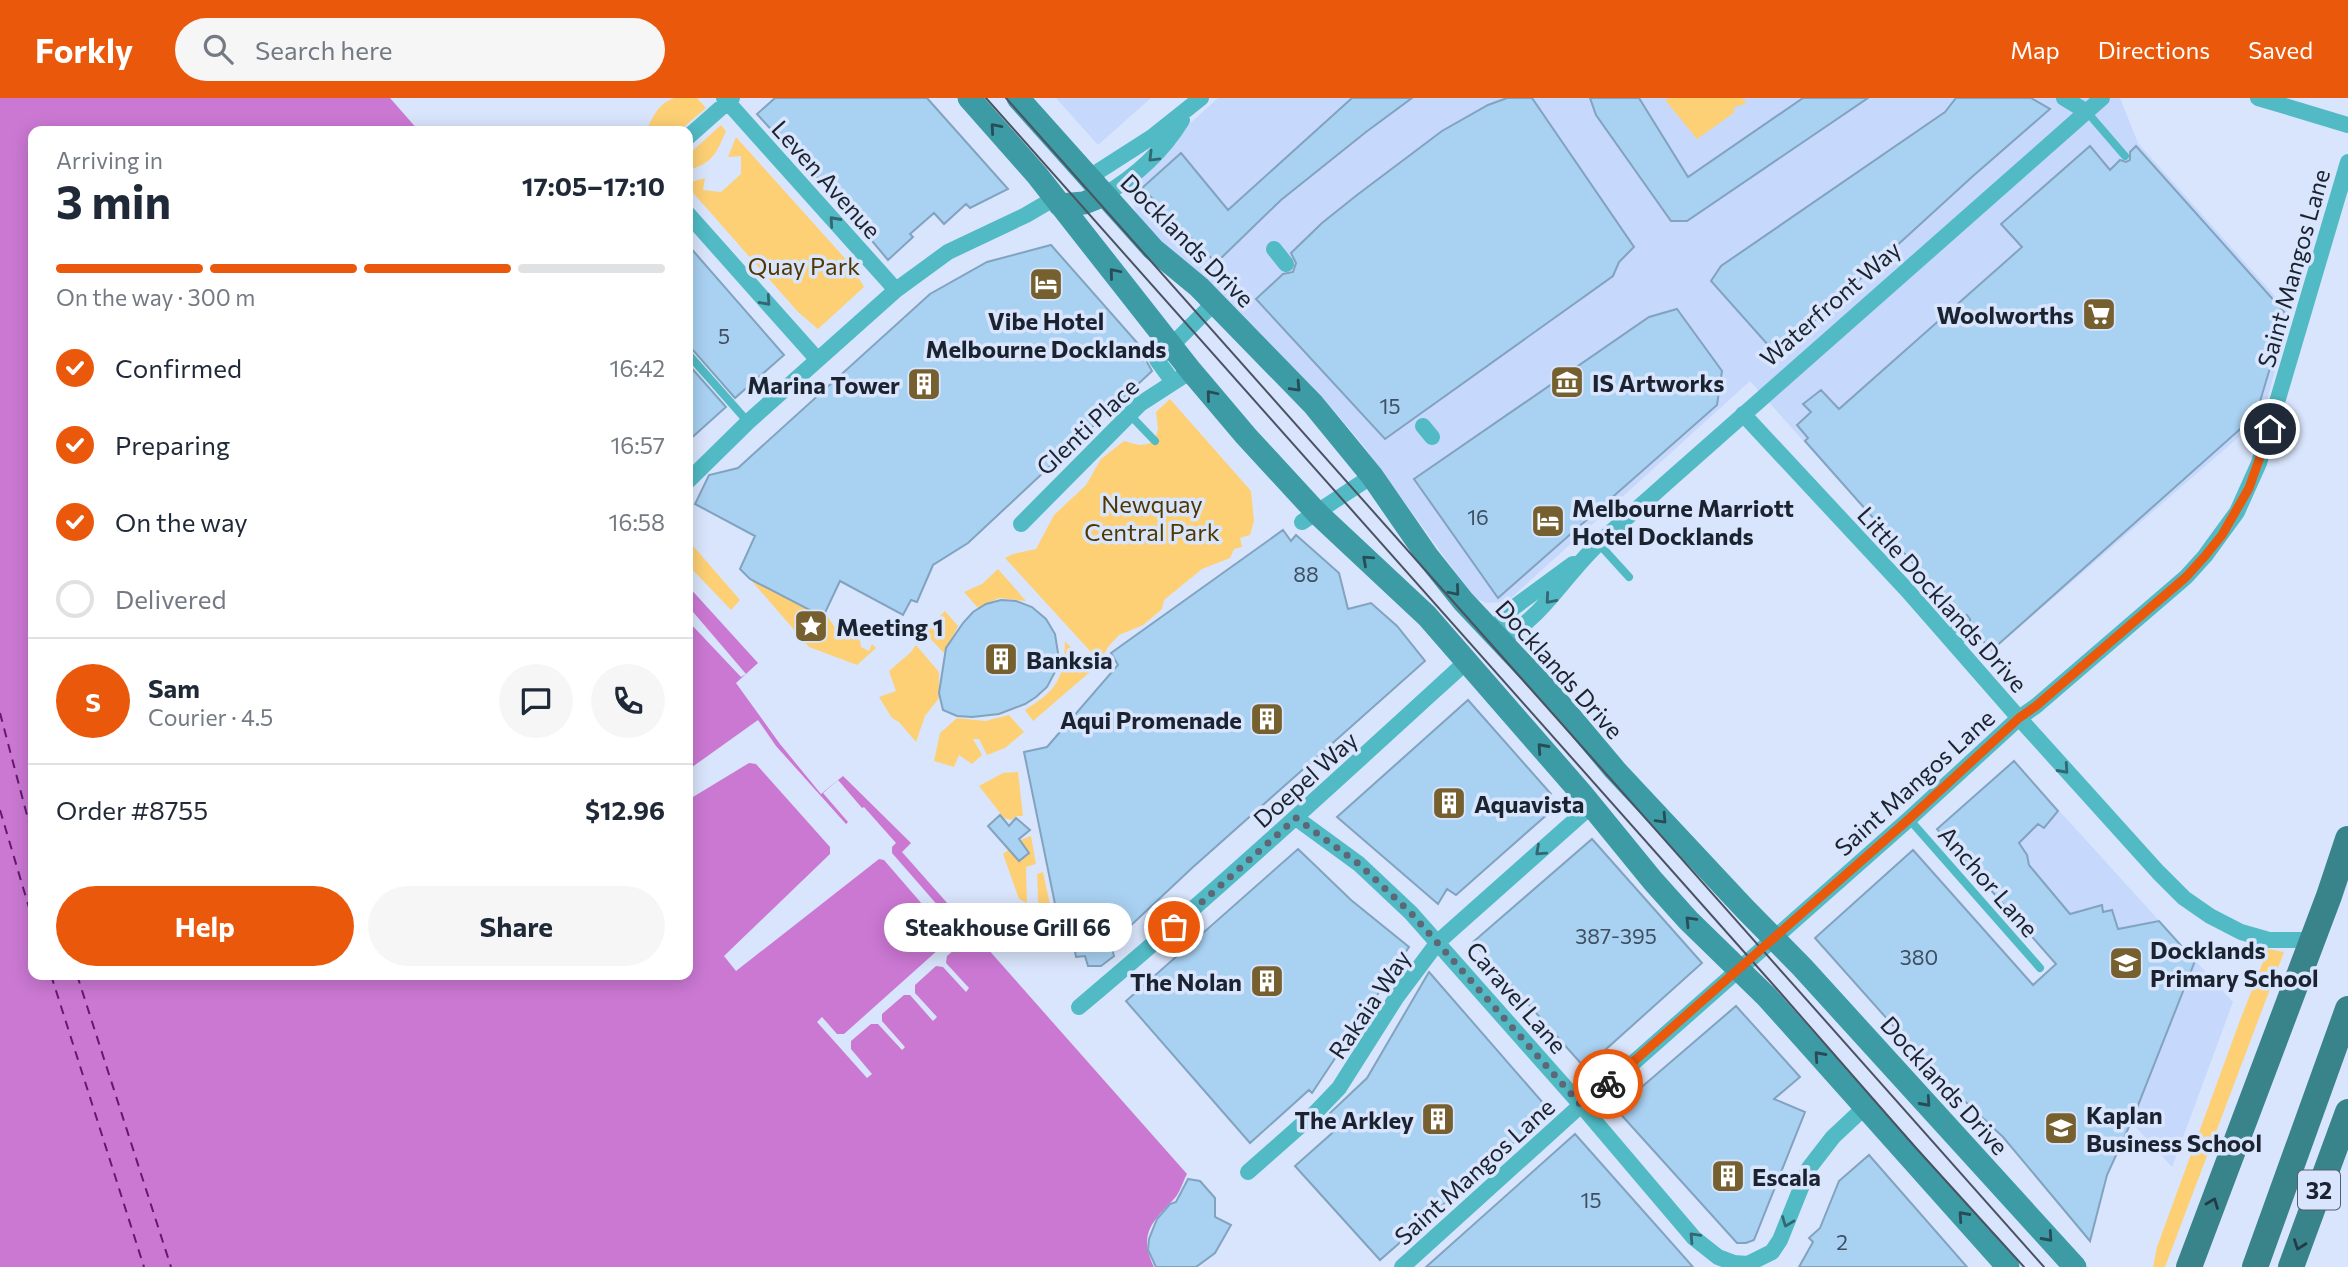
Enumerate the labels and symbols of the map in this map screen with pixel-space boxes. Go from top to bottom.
street label: Leven Avenue [766,114,888,244]
one-way arrow [991,123,1003,136]
one-way arrow [1148,149,1161,162]
street label: Saint Mangos Lane [2251,165,2335,371]
street label: Docklands Drive [1115,167,1261,313]
one-way arrow [830,216,842,229]
street label: Waterfront Way [1754,234,1906,372]
park label: Quay Park [748,251,860,280]
hotel icon: Vibe Hotel Melbourne Docklands [1027,265,1065,303]
one-way arrow [1110,268,1122,281]
one-way arrow [758,293,770,306]
supermarket icon: Woolworths [2080,295,2118,333]
place label: Woolworths [1936,300,2074,329]
place label: Vibe Hotel Melbourne Docklands [925,306,1167,363]
house number: 5 [718,323,730,348]
museum icon: IS Artworks [1548,363,1586,401]
building icon: Marina Tower [905,365,943,403]
place label: IS Artworks [1592,368,1724,397]
place label: Marina Tower [747,370,900,399]
street label: Glenti Place [1030,371,1144,481]
one-way arrow [1288,379,1301,392]
one-way arrow [1207,391,1219,404]
house number: 15 [1379,393,1401,418]
pin [2240,399,2300,459]
park label: Newquay Central Park [1084,489,1220,546]
place label: Melbourne Marriott Hotel Docklands [1572,493,1794,550]
street label: Little Docklands Drive [1852,500,2034,698]
hotel icon: Melbourne Marriott Hotel Docklands [1529,502,1567,540]
house number: 16 [1467,504,1489,529]
one-way arrow [1363,556,1376,568]
house number: 88 [1293,561,1319,586]
one-way arrow [1447,582,1459,595]
one-way arrow [1546,591,1558,604]
street label: Docklands Drive [1490,594,1630,744]
place icon: Meeting 1 [792,607,830,645]
place label: Meeting 1 [836,612,944,641]
building icon: Banksia [982,640,1020,678]
place label: Banksia [1026,645,1113,674]
building icon: Aqui Promenade [1248,700,1286,738]
street label: Saint Mangos Lane [1828,703,2000,861]
place label: Aqui Promenade [1060,705,1242,734]
street label: Doepel Way [1247,725,1363,833]
one-way arrow [1537,743,1550,756]
one-way arrow [2056,761,2069,774]
building icon: Aquavista [1430,784,1468,822]
place label: Aquavista [1474,789,1584,818]
one-way arrow [1653,811,1666,824]
street label: Anchor Lane [1933,820,2045,942]
one-way arrow [1535,843,1548,855]
pin [1144,897,1204,957]
callout: Steakhouse Grill 66 [884,902,1132,952]
one-way arrow [1685,916,1698,929]
house number: 387-395 [1575,923,1657,948]
street label: Caravel Lane [1461,935,1573,1059]
place label: Docklands Primary School [2150,935,2319,992]
street label: Rakaia Way [1322,944,1416,1064]
house number: 380 [1900,944,1938,969]
school or university icon: Docklands Primary School [2107,944,2145,982]
building icon: The Nolan [1248,962,1286,1000]
place label: The Nolan [1130,967,1242,996]
street label: Docklands Drive [1875,1010,2015,1160]
courier [1573,1049,1643,1119]
one-way arrow [1815,1051,1827,1064]
street label: Saint Mangos Lane [1388,1092,1560,1250]
one-way arrow [1918,1094,1930,1107]
building icon: The Arkley [1419,1100,1457,1138]
place label: Kaplan Business School [2086,1100,2262,1157]
place label: The Arkley [1295,1105,1414,1134]
school or university icon: Kaplan Business School [2042,1109,2080,1147]
building icon: Escala [1709,1157,1747,1195]
place label: Escala [1752,1162,1821,1191]
road number: 32 [2298,1170,2340,1210]
house number: 15 [1580,1187,1602,1212]
one-way arrow [2205,1198,2219,1210]
one-way arrow [1959,1211,1971,1224]
one-way arrow [1781,1216,1795,1228]
house number: 2 [1836,1229,1848,1254]
one-way arrow [2040,1229,2052,1242]
one-way arrow [1690,1232,1703,1245]
one-way arrow [2293,1239,2307,1251]

